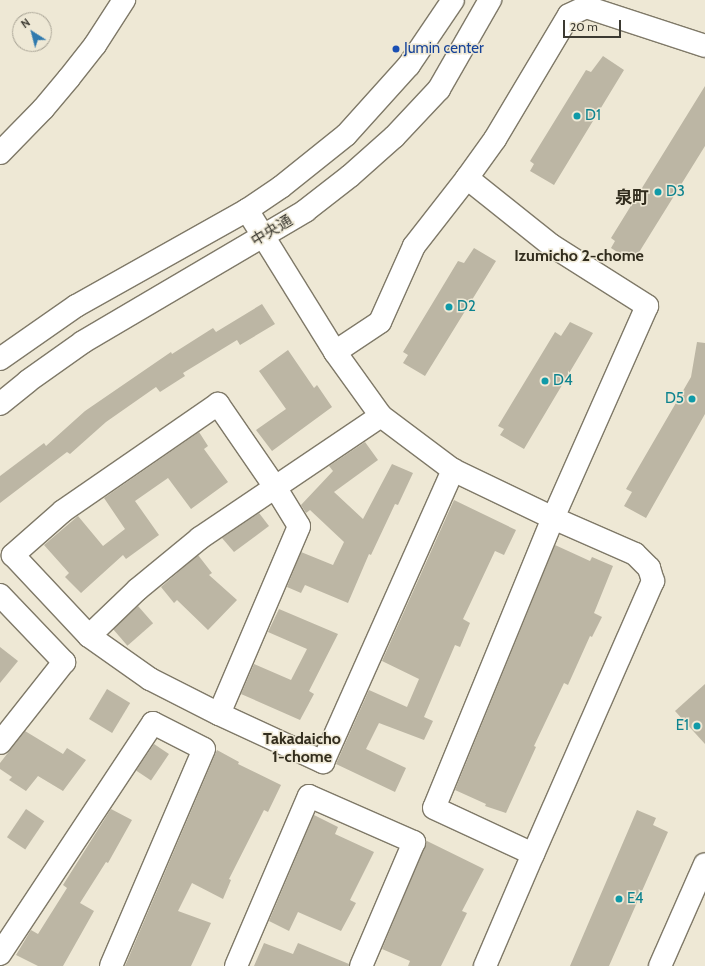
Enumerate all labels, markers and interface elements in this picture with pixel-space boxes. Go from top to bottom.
north arrow [12,12,52,52]
scale bar [565,12,623,38]
text: N [18,15,33,31]
text: 20 m [570,19,598,34]
place label: Jumin center [404,40,484,58]
marker: Jumin center [391,44,401,54]
place label: D1 [585,107,601,125]
marker: D1 [572,111,582,121]
place label: D3 [666,183,685,201]
marker: D3 [653,187,663,197]
district label: 泉町 [615,188,649,208]
street label: 中央通 [248,212,296,250]
district label: Izumicho 2-chome [514,246,644,266]
place label: D2 [457,298,476,316]
marker: D2 [444,302,454,312]
place label: D4 [553,372,573,390]
marker: D4 [540,376,550,386]
place label: D5 [665,390,684,408]
marker: D5 [687,394,697,404]
place label: E1 [676,717,689,735]
marker: E1 [692,721,702,731]
district label: Takadaicho 1-chome [263,729,341,767]
place label: E4 [627,890,643,908]
marker: E4 [614,894,624,904]

